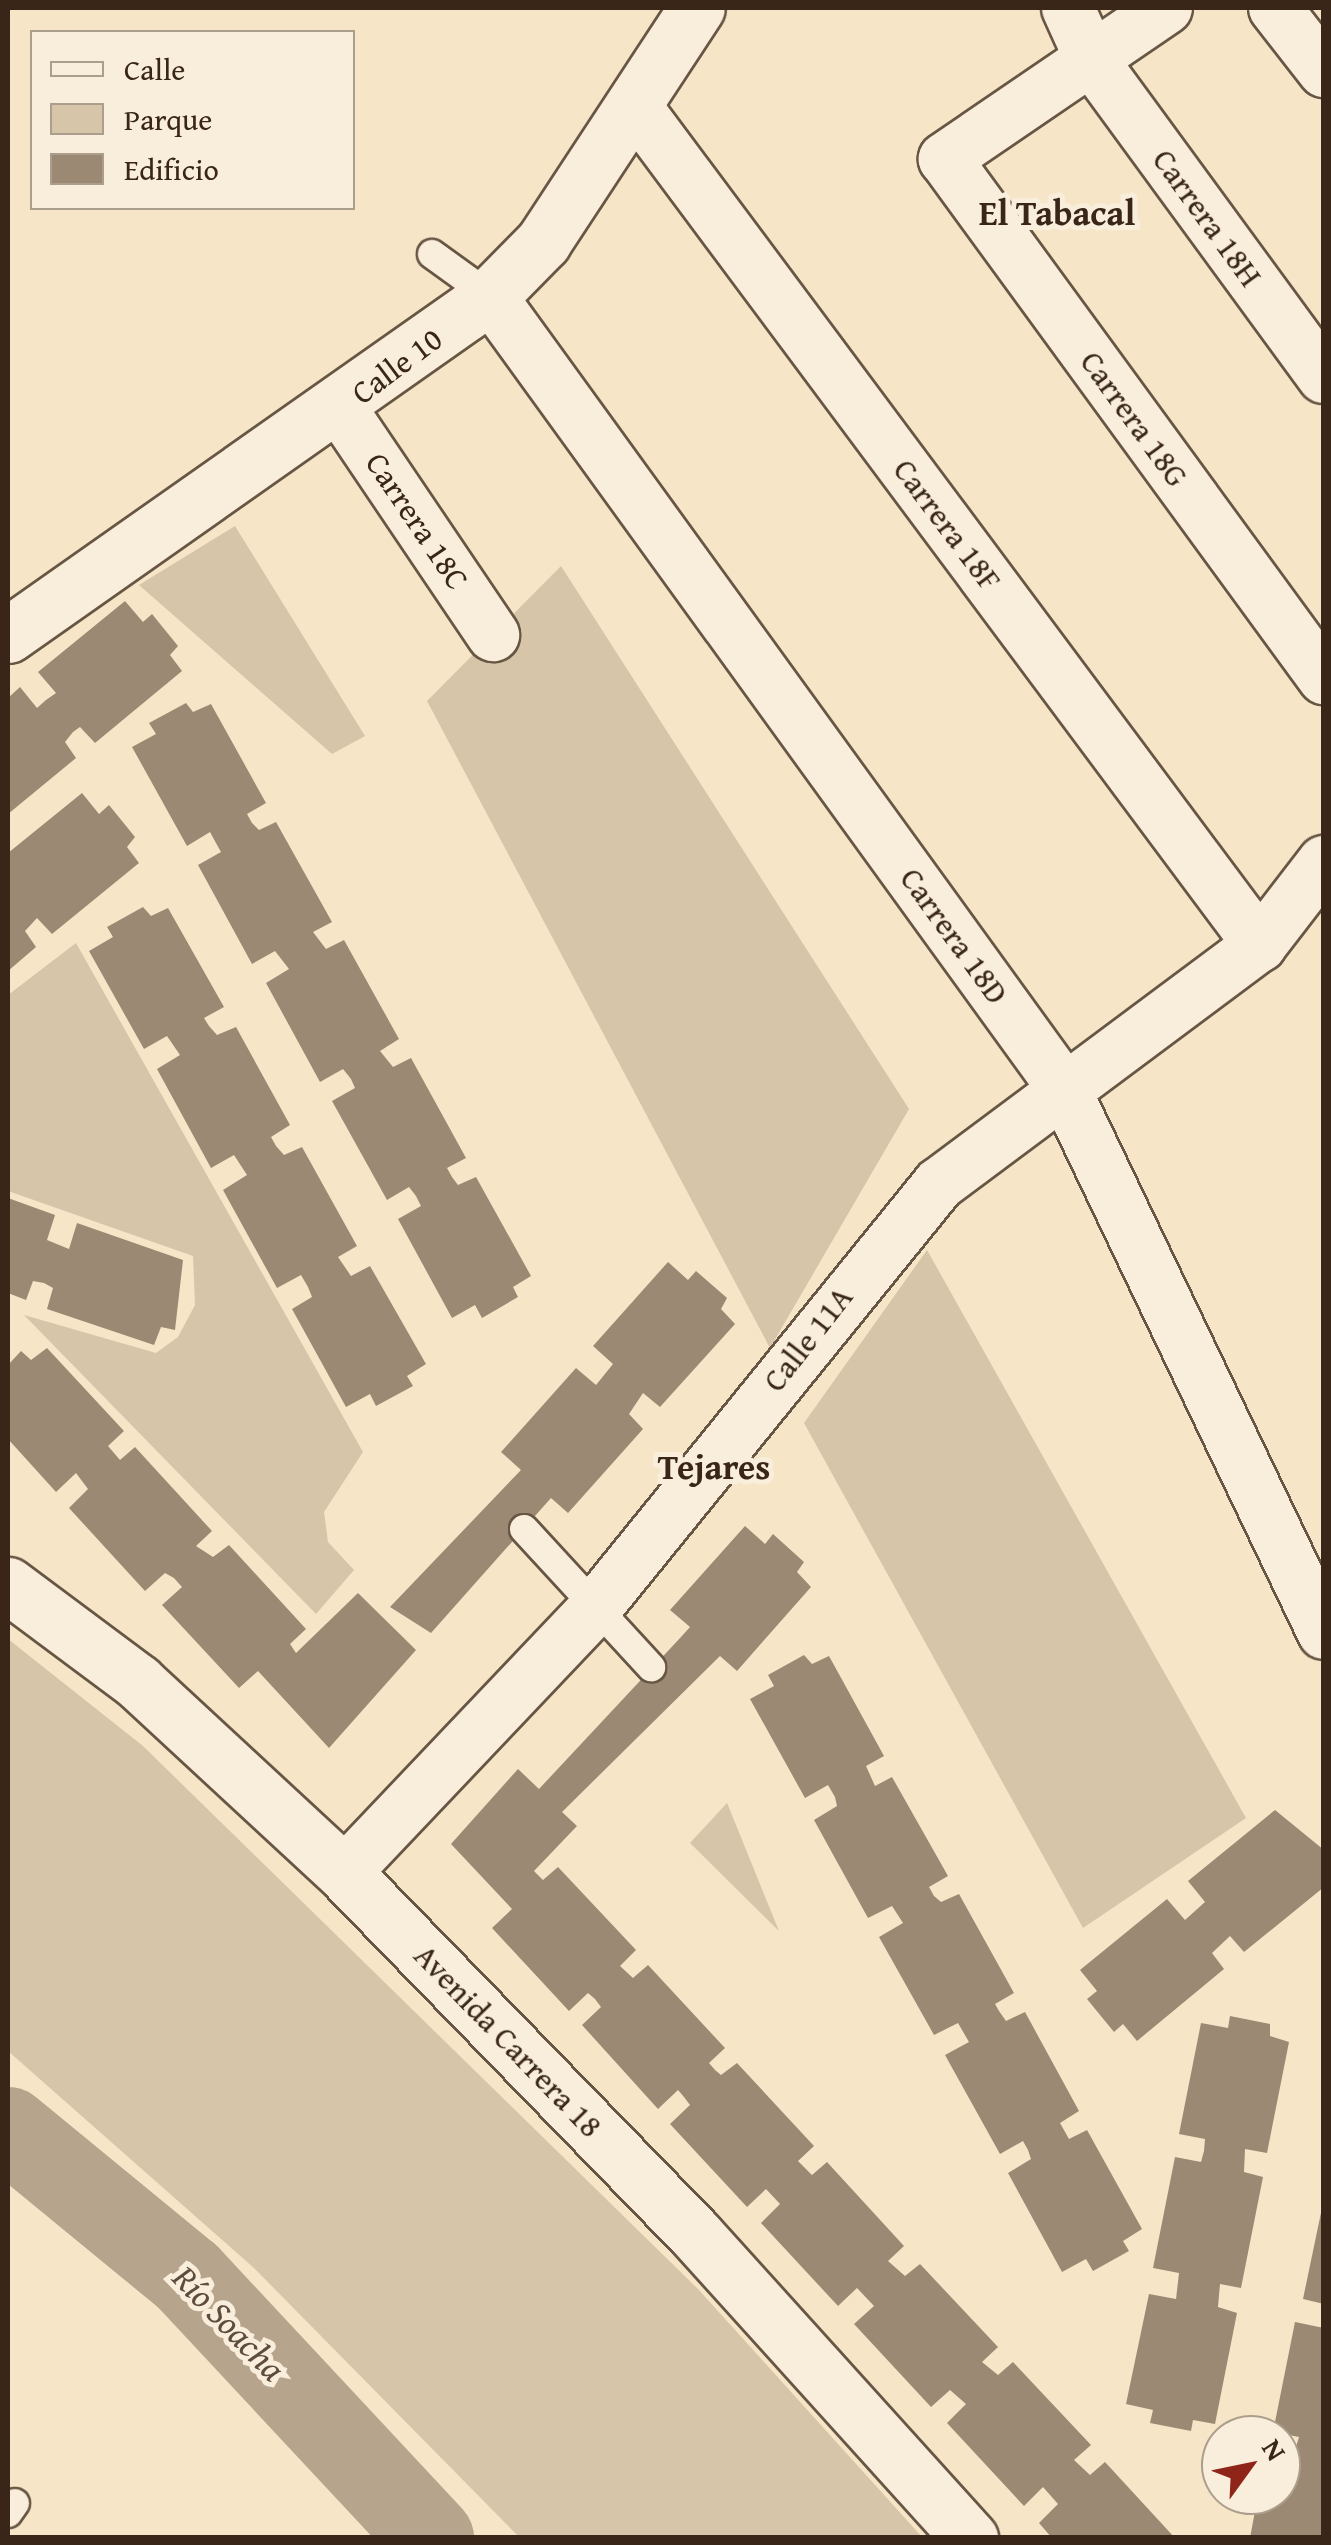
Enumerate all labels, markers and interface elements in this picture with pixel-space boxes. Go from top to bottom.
legend [30,30,355,210]
text: Calle [124,47,185,91]
text: Parque [124,97,212,141]
street label: Carrera 18H [1144,142,1270,294]
text: Edificio [124,147,219,191]
district label: El Tabacal [979,192,1135,234]
street label: Calle 10 [344,320,450,412]
street label: Carrera 18G [1072,344,1196,494]
street label: Carrera 18C [357,445,477,597]
street label: Carrera 18F [885,452,1009,598]
street label: Carrera 18D [892,861,1016,1011]
street label: Calle 11A [755,1279,861,1399]
district label: Tejares [658,1446,770,1488]
street label: Avenida Carrera 18 [406,1936,610,2146]
water label: Río Soacha [164,2257,294,2389]
north arrow [1201,2415,1301,2515]
text: N [1253,2430,1297,2468]

